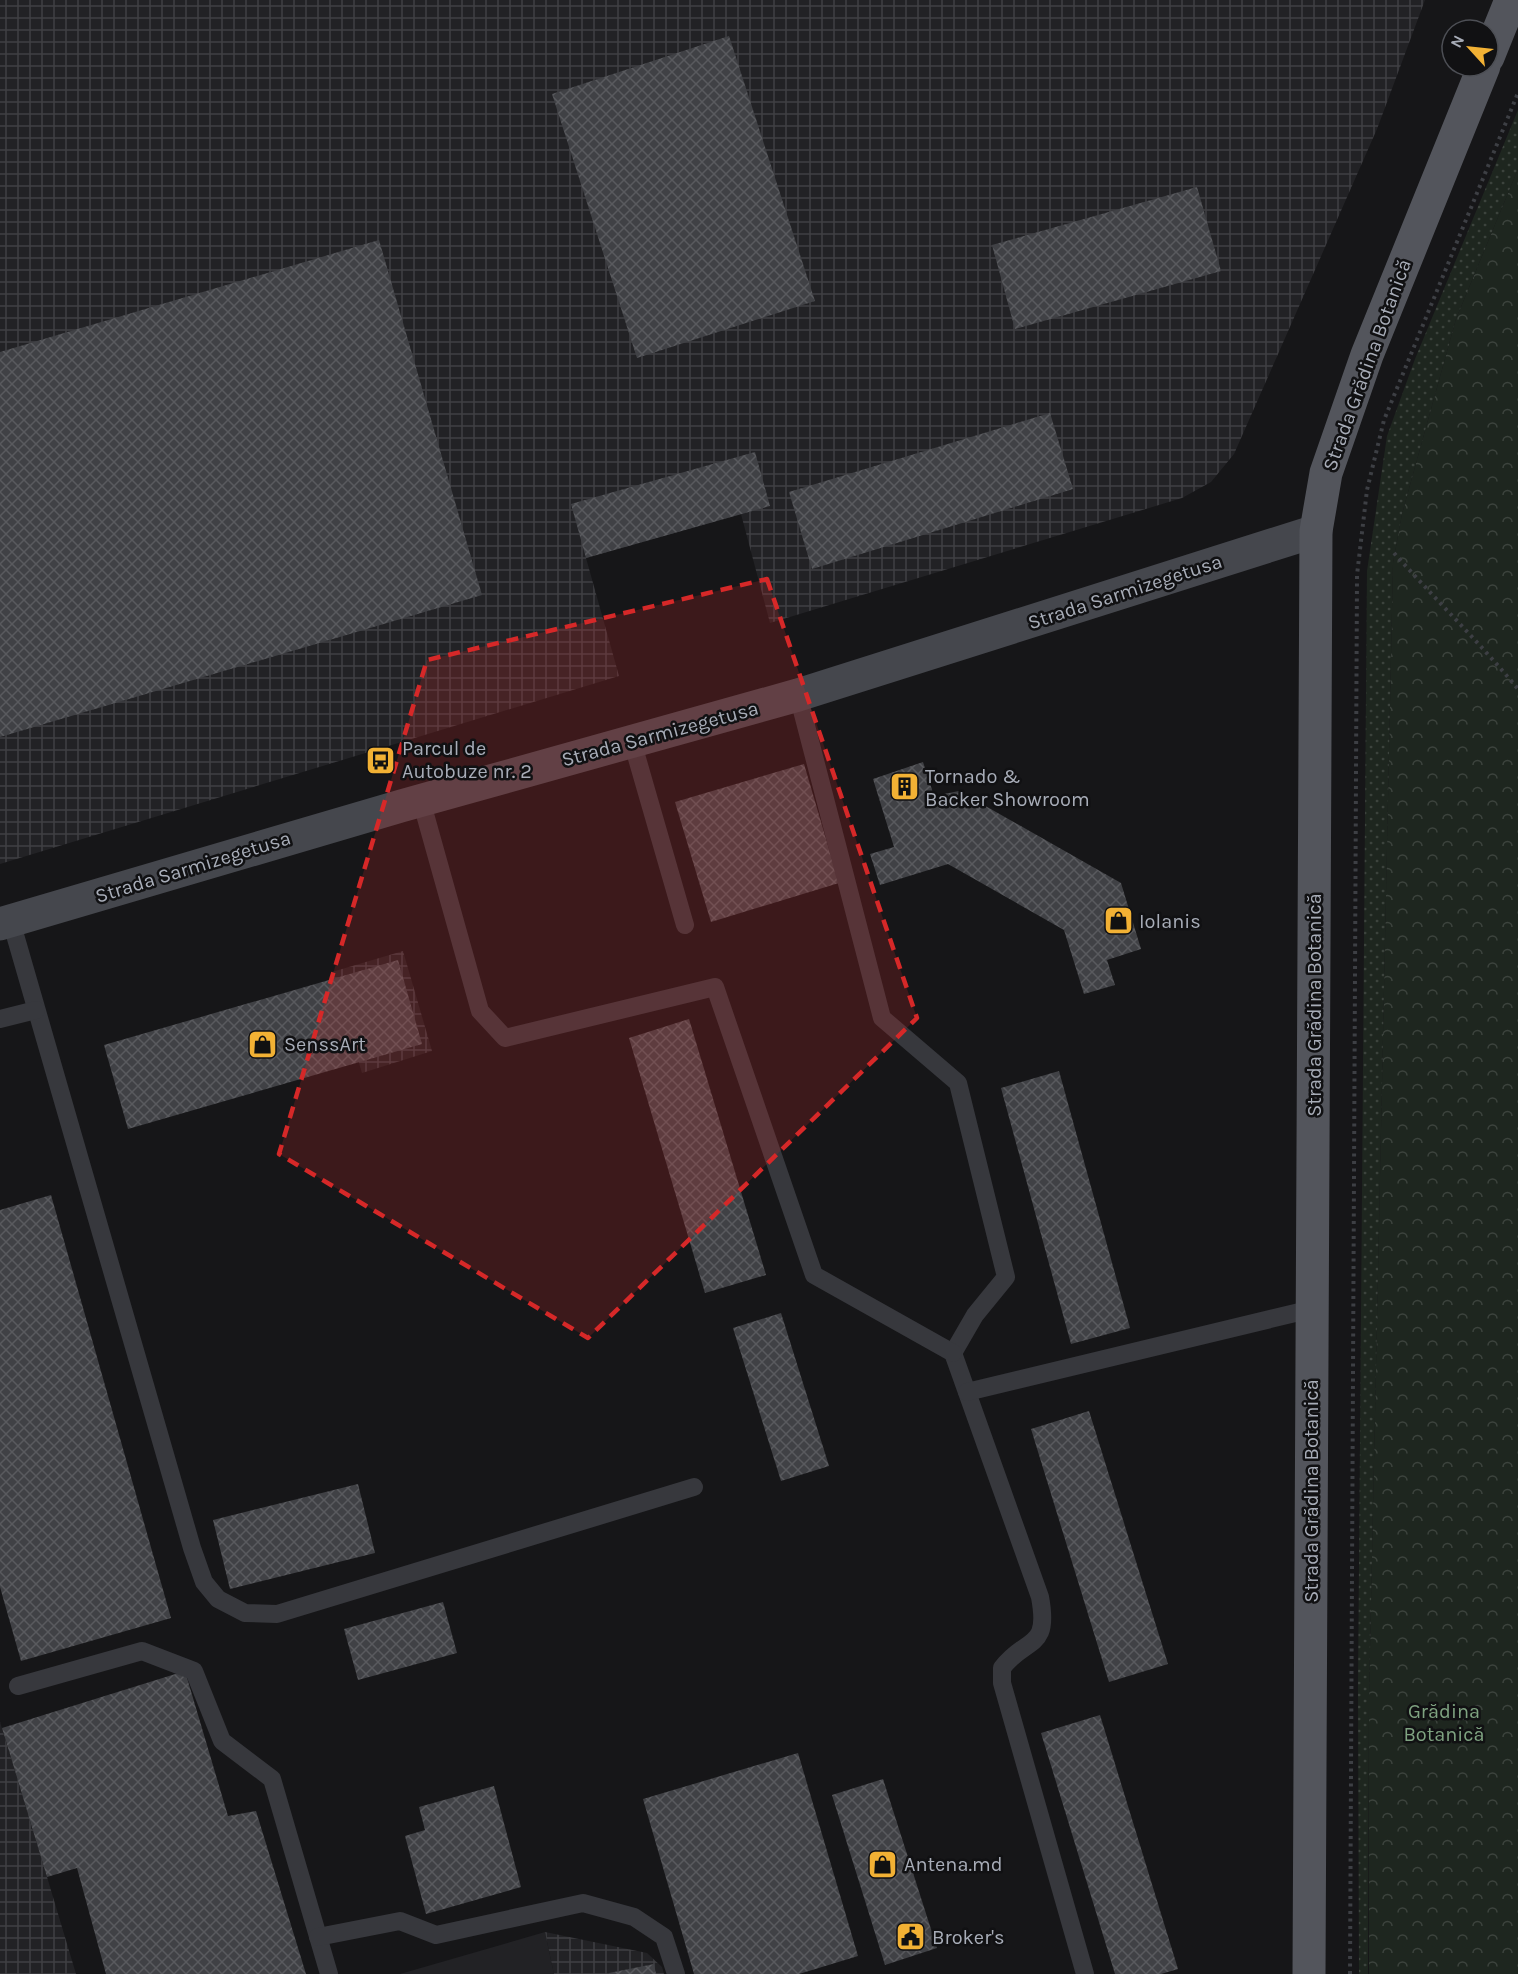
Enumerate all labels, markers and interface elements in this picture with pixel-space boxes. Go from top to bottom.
north arrow [1440,18,1500,78]
text: N [1446,32,1468,51]
street label: Strada Grădina Botanică [1318,256,1416,474]
street label: Strada Sarmizegetusa [1025,550,1225,634]
street label: Strada Sarmizegetusa [559,697,761,771]
place label: Parcul de Autobuze nr. 2 [402,737,532,783]
bus stop icon: Parcul de Autobuze nr. 2 [365,744,397,776]
place label: Tornado & Backer Showroom [925,765,1090,811]
building icon: Tornado & Backer Showroom [888,771,920,803]
street label: Strada Sarmizegetusa [93,826,293,908]
street label: Strada Grădina Botanică [1303,893,1326,1117]
shop icon: Iolanis [1102,905,1134,937]
place label: Iolanis [1139,910,1201,933]
shop icon: SenssArt [247,1028,279,1060]
place label: SenssArt [284,1033,366,1056]
street label: Strada Grădina Botanică [1300,1379,1323,1603]
park label: Grădina Botanică [1403,1700,1485,1746]
shop icon: Antena.md [867,1848,899,1880]
place label: Antena.md [904,1853,1003,1876]
public building icon: Broker's [895,1921,927,1953]
place label: Broker's [932,1926,1005,1949]

